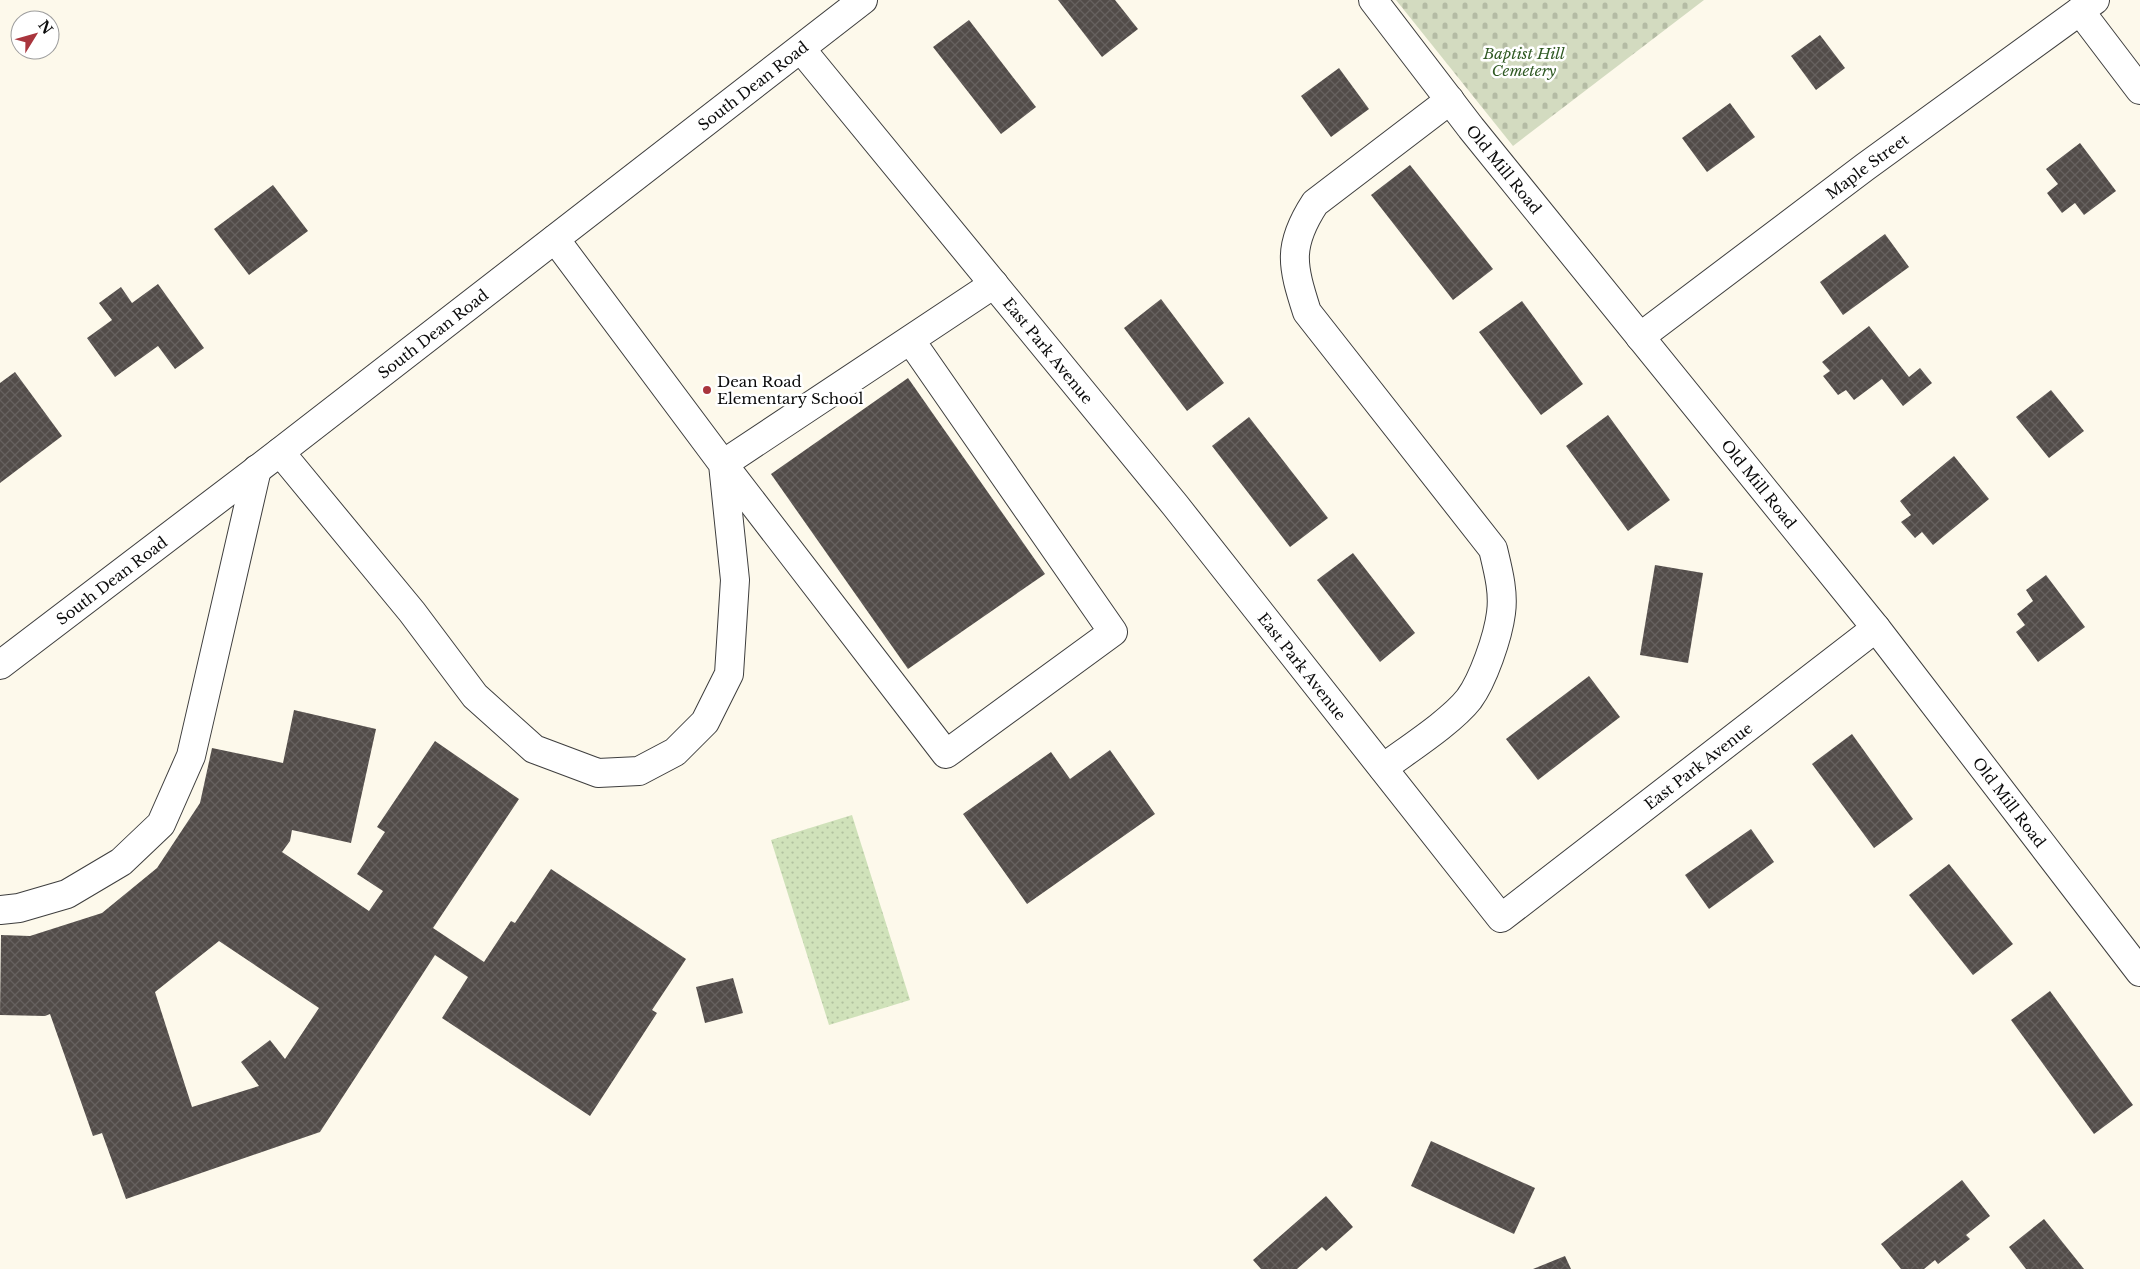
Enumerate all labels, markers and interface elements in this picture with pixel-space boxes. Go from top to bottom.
north arrow [10,10,60,60]
text: N [34,17,57,38]
street label: South Dean Road [694,37,812,134]
park label: Baptist Hill Cemetery [1482,44,1565,80]
street label: Old Mill Road [1463,121,1546,217]
street label: Maple Street [1822,129,1912,203]
street label: South Dean Road [374,285,492,382]
street label: East Park Avenue [999,294,1097,407]
place label: Dean Road Elementary School [717,372,864,408]
marker: Dean Road Elementary School [701,384,713,396]
street label: Old Mill Road [1717,435,1801,532]
street label: South Dean Road [52,532,171,629]
street label: East Park Avenue [1254,609,1350,724]
street label: East Park Avenue [1640,718,1756,813]
street label: Old Mill Road [1969,753,2050,851]

